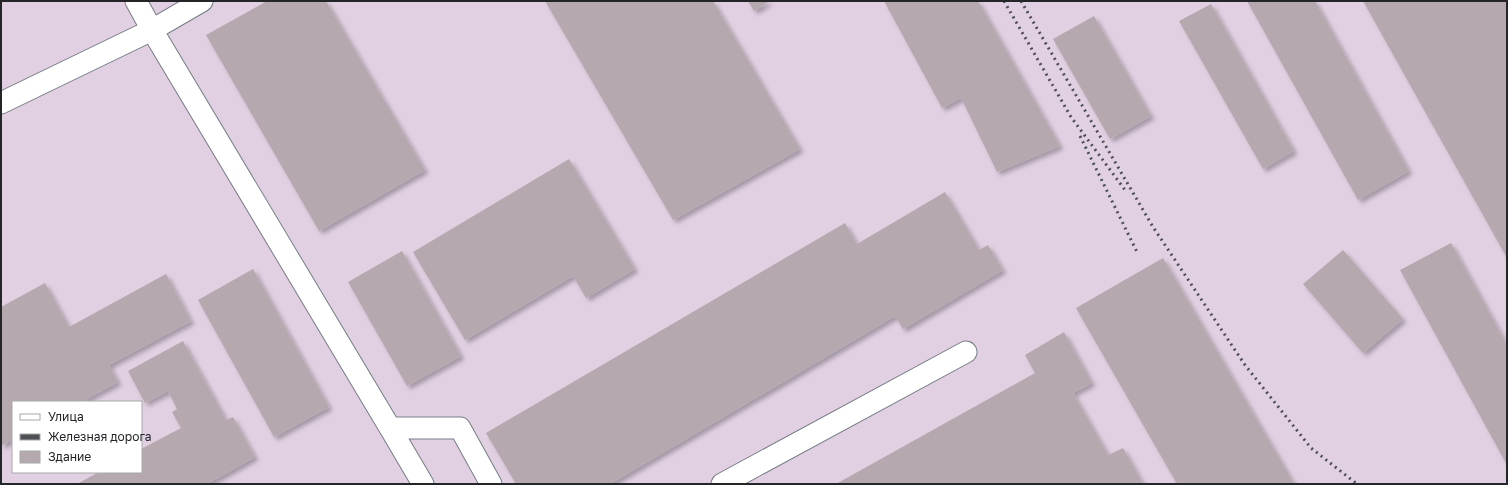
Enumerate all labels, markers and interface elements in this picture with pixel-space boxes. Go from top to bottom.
legend [12,401,142,473]
text: Улица [48,409,84,424]
text: Железная дорога [48,429,151,444]
text: Здание [48,449,91,464]

